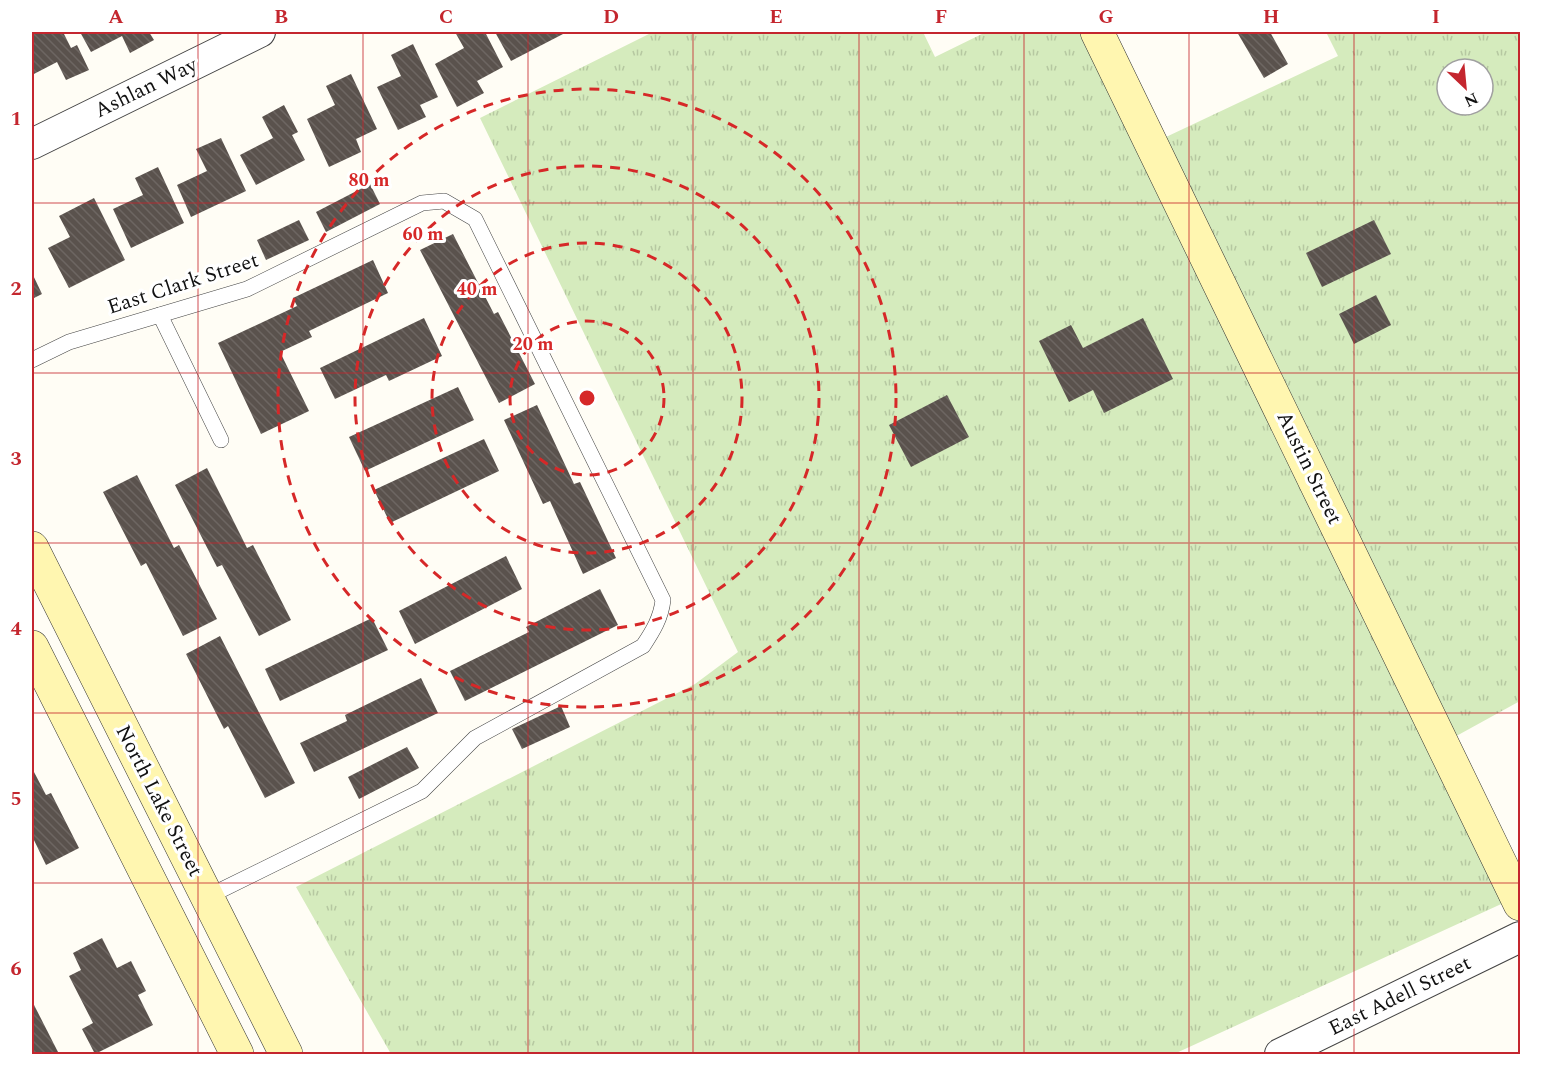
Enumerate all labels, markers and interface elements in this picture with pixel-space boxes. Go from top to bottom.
text: A [108,2,124,32]
text: B [274,2,288,32]
text: C [439,2,453,32]
text: D [603,2,619,32]
text: E [769,2,783,32]
text: F [935,2,947,32]
text: G [1098,2,1114,32]
text: H [1263,2,1279,32]
text: I [1432,2,1440,32]
street label: Ashlan Way [89,49,204,127]
north arrow [1435,57,1495,117]
text: N [1460,86,1482,113]
text: 1 [10,104,22,134]
text: 80 m [349,167,389,194]
text: 60 m [403,221,443,248]
street label: East Clark Street [103,244,263,324]
text: 2 [10,274,22,304]
text: 40 m [457,276,497,303]
text: 20 m [513,331,553,358]
centre of rings [577,388,597,408]
street label: Austin Street [1268,406,1350,530]
text: 3 [10,444,22,474]
text: 4 [10,614,22,644]
street label: North Lake Street [107,720,211,882]
text: 5 [10,784,22,814]
street label: East Adell Street [1323,948,1477,1044]
text: 6 [10,954,22,984]

